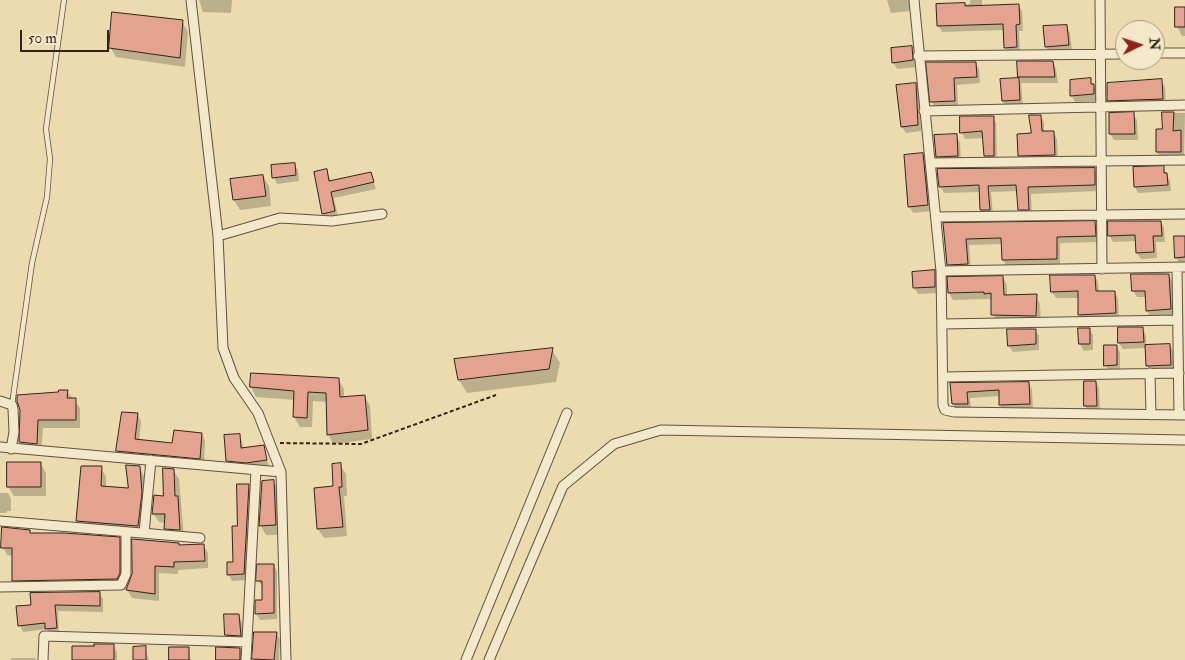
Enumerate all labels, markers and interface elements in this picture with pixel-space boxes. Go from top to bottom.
scale bar [22,20,111,52]
north arrow [1115,20,1165,70]
text: 50 m [28,29,57,48]
text: N [1146,37,1163,51]

